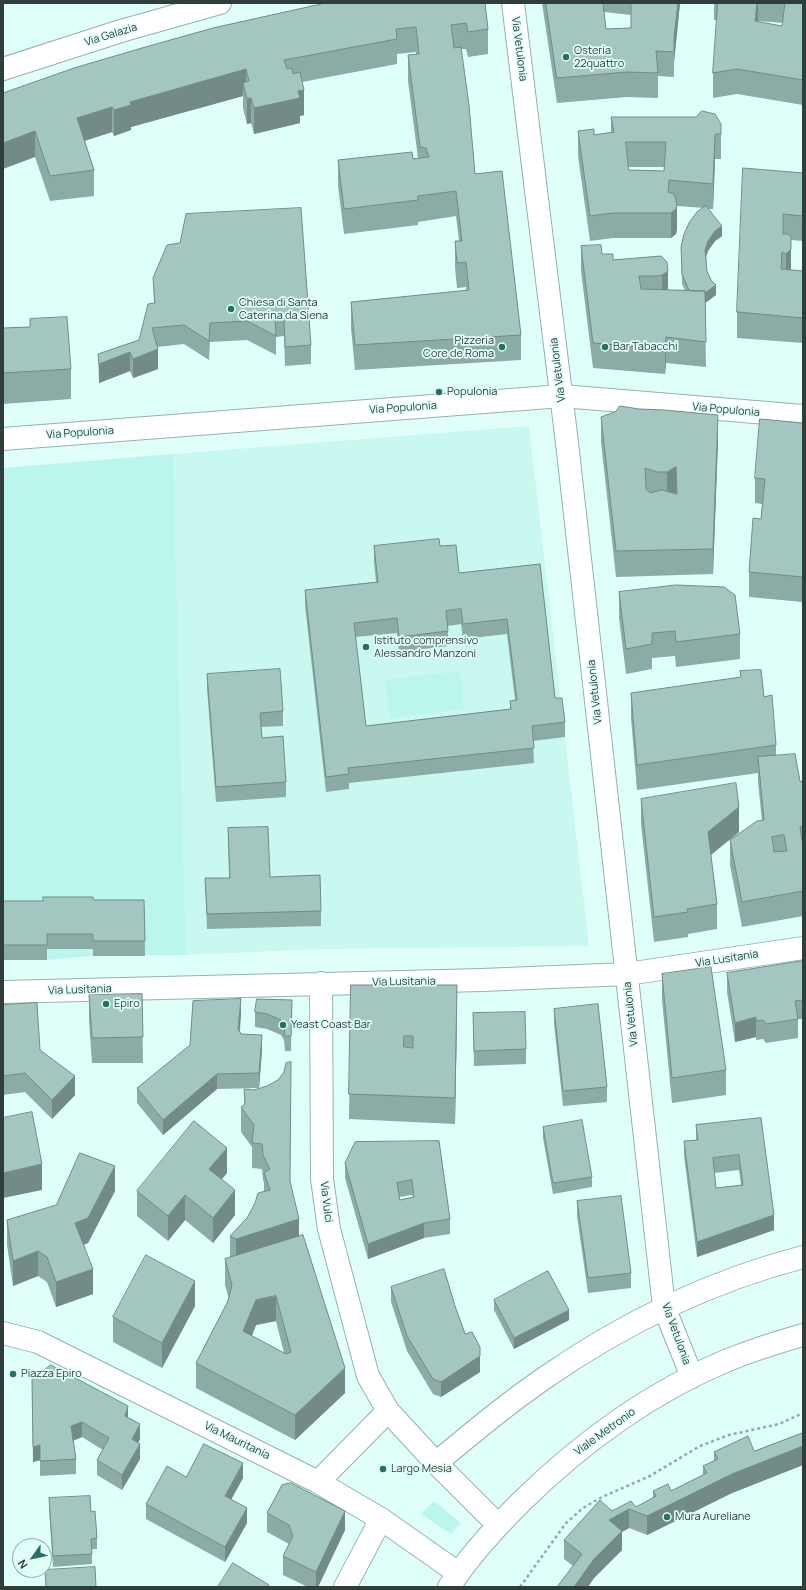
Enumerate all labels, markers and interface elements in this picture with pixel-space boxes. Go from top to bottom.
street label: Via Vetulonia [508,16,530,82]
street label: Via Galazia [83,21,139,49]
place label: Osteria 22quattro [574,44,624,70]
marker: Osteria 22quattro [561,52,571,62]
place label: Chiesa di Santa Caterina da Siena [239,296,328,322]
marker: Chiesa di Santa Caterina da Siena [226,304,236,314]
place label: Pizzeria Core de Roma [423,334,494,360]
street label: Via Vetulonia [547,337,569,403]
place label: Bar Tabacchi [613,340,678,354]
marker: Pizzeria Core de Roma [497,342,507,352]
marker: Bar Tabacchi [600,342,610,352]
place label: Populonia [447,385,497,399]
marker: Populonia [434,387,444,397]
street label: Via Populonia [369,399,437,417]
street label: Via Populonia [692,400,760,420]
street label: Via Populonia [46,424,114,442]
place label: Istituto comprensivo Alessandro Manzoni [374,634,478,660]
marker: Istituto comprensivo Alessandro Manzoni [361,642,371,652]
street label: Via Vetulonia [585,659,605,725]
street label: Via Lusitania [695,948,759,970]
street label: Via Lusitania [372,975,436,989]
street label: Via Vetulonia [621,981,641,1047]
street label: Via Lusitania [48,982,112,998]
place label: Epiro [114,997,140,1011]
marker: Epiro [101,999,111,1009]
place label: Yeast Coast Bar [291,1018,371,1032]
marker: Yeast Coast Bar [278,1020,288,1030]
street label: Via Vulci [317,1181,335,1223]
street label: Via Vetulonia [659,1301,693,1367]
place label: Piazza Epiro [21,1367,82,1381]
marker: Piazza Epiro [8,1369,18,1379]
street label: Viale Metronio [572,1405,638,1459]
street label: Via Mauritania [202,1419,272,1463]
place label: Largo Mesia [391,1462,452,1476]
marker: Largo Mesia [378,1464,388,1474]
place label: Mura Aureliane [675,1510,751,1524]
marker: Mura Aureliane [662,1512,672,1522]
north arrow [12,1538,52,1578]
text: N [14,1557,31,1572]

